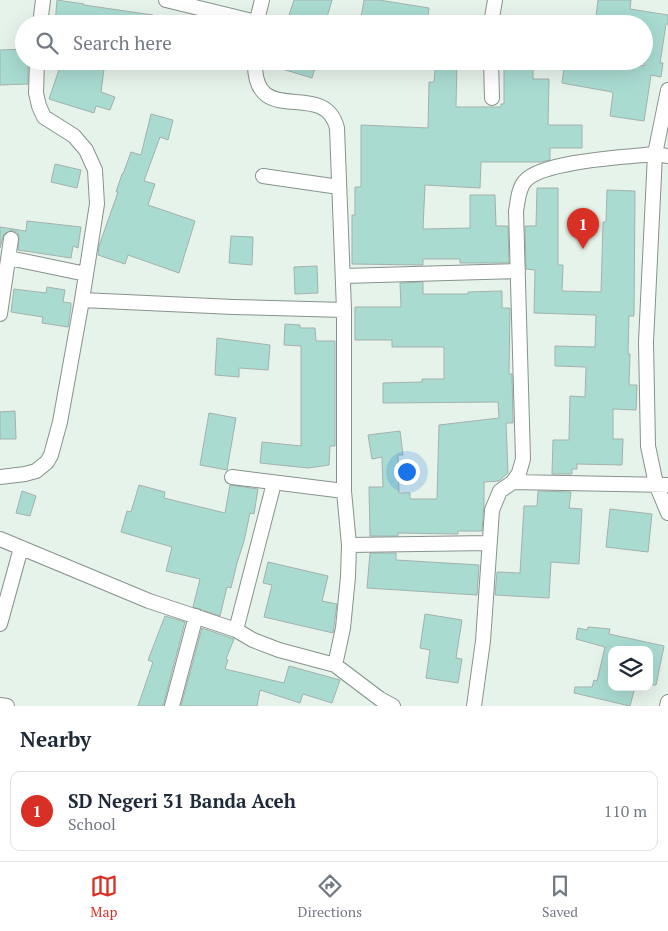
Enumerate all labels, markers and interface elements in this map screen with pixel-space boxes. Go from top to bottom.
search box [15,15,653,70]
icon: search [33,29,61,57]
text: Search here [73,30,172,55]
pin: 1 [567,208,599,249]
your location [394,459,420,485]
map controls [608,646,653,691]
button: layers [608,646,653,691]
text: Nearby [20,725,91,753]
text: SD Negeri 31 Banda Aceh [68,788,296,813]
text: 1 [32,800,42,822]
text: 110 m [604,800,647,822]
text: School [68,813,116,835]
tab: Map [90,872,118,921]
tab: Directions [298,872,362,921]
tab: Saved [542,872,578,921]

